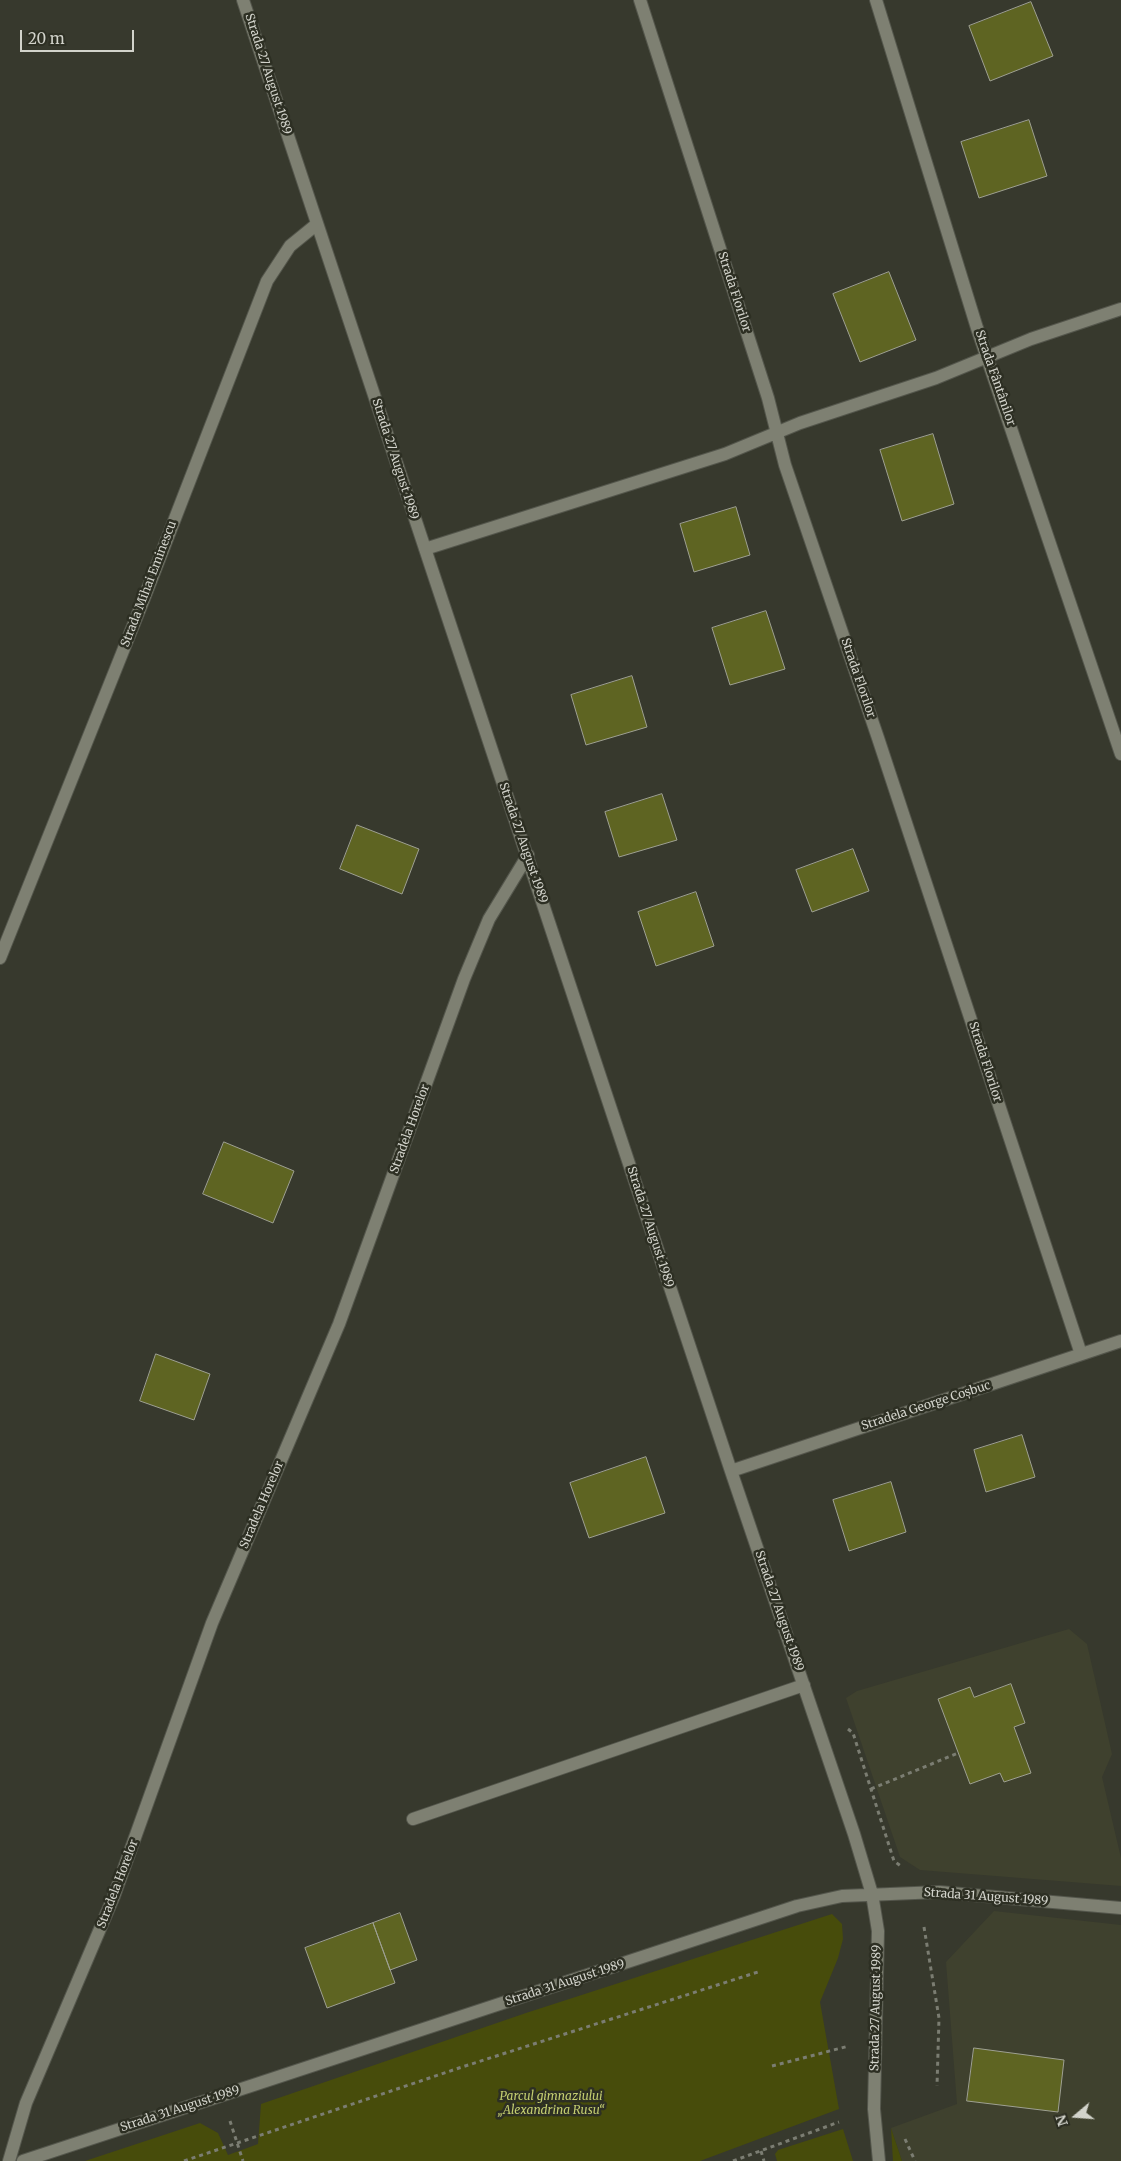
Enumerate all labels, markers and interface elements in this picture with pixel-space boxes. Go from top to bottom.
street label: Strada 27 August 1989 [242,12,294,136]
scale bar [22,20,136,52]
text: 20 m [28,29,65,48]
street label: Strada Florilor [714,250,754,334]
street label: Strada Fântânilor [972,328,1018,428]
street label: Strada 27 August 1989 [369,397,421,521]
street label: Strada Mihai Eminescu [118,519,180,649]
street label: Strada Florilor [838,636,878,720]
street label: Strada 27 August 1989 [496,781,550,905]
street label: Strada Florilor [965,1020,1005,1104]
street label: Stradela Horelor [387,1082,433,1176]
street label: Strada 27 August 1989 [624,1165,676,1289]
street label: Stradela George Coșbuc [860,1378,992,1434]
street label: Stradela Horelor [237,1459,287,1551]
street label: Strada 27 August 1989 [752,1549,806,1673]
street label: Stradela Horelor [94,1838,142,1930]
street label: Strada 31 August 1989 [923,1885,1049,1909]
street label: Strada 27 August 1989 [868,1945,884,2071]
street label: Strada 31 August 1989 [503,1957,627,2009]
street label: Strada 31 August 1989 [118,2083,242,2135]
park label: Parcul gimnaziului „Alexandrina Rusu“ [497,2090,605,2118]
north arrow [1051,2091,1101,2141]
text: N [1051,2113,1072,2129]

